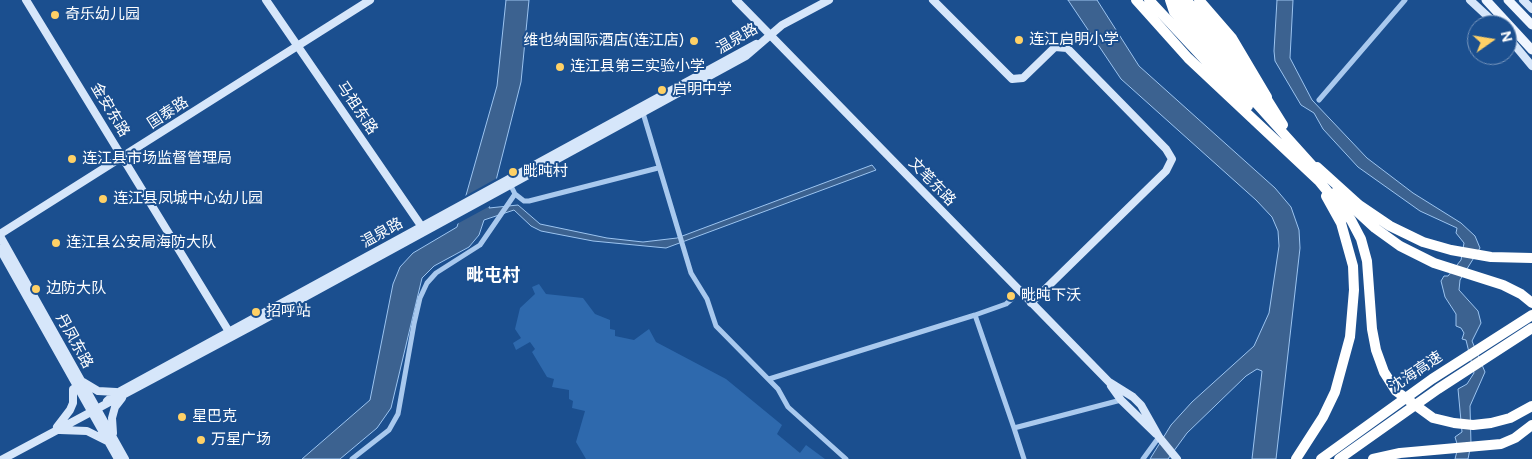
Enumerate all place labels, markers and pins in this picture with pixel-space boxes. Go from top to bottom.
place label: 奇乐幼儿园 [65,6,140,24]
marker: 奇乐幼儿园 [49,9,61,21]
place label: 连江启明小学 [1029,31,1119,49]
place label: 维也纳国际酒店(连江店) [523,32,684,50]
marker: 连江启明小学 [1013,34,1025,46]
marker: 维也纳国际酒店(连江店) [688,35,700,47]
place label: 连江县第三实验小学 [570,58,705,76]
marker: 连江县第三实验小学 [554,61,566,73]
place label: 启明中学 [672,81,732,99]
marker: 启明中学 [656,84,668,96]
place label: 连江县市场监督管理局 [82,150,232,168]
marker: 连江县市场监督管理局 [66,153,78,165]
place label: 毗旽村 [523,163,568,181]
marker: 毗旽村 [507,166,519,178]
place label: 连江县凤城中心幼儿园 [113,190,263,208]
marker: 连江县凤城中心幼儿园 [97,193,109,205]
place label: 连江县公安局海防大队 [66,234,216,252]
marker: 连江县公安局海防大队 [50,237,62,249]
place label: 边防大队 [46,280,106,298]
marker: 边防大队 [30,283,42,295]
place label: 毗旽下沃 [1021,287,1081,305]
marker: 毗旽下沃 [1005,290,1017,302]
place label: 招呼站 [266,303,311,321]
marker: 招呼站 [250,306,262,318]
place label: 星巴克 [192,408,237,426]
marker: 星巴克 [176,411,188,423]
place label: 万星广场 [211,431,271,449]
marker: 万星广场 [195,434,207,446]

